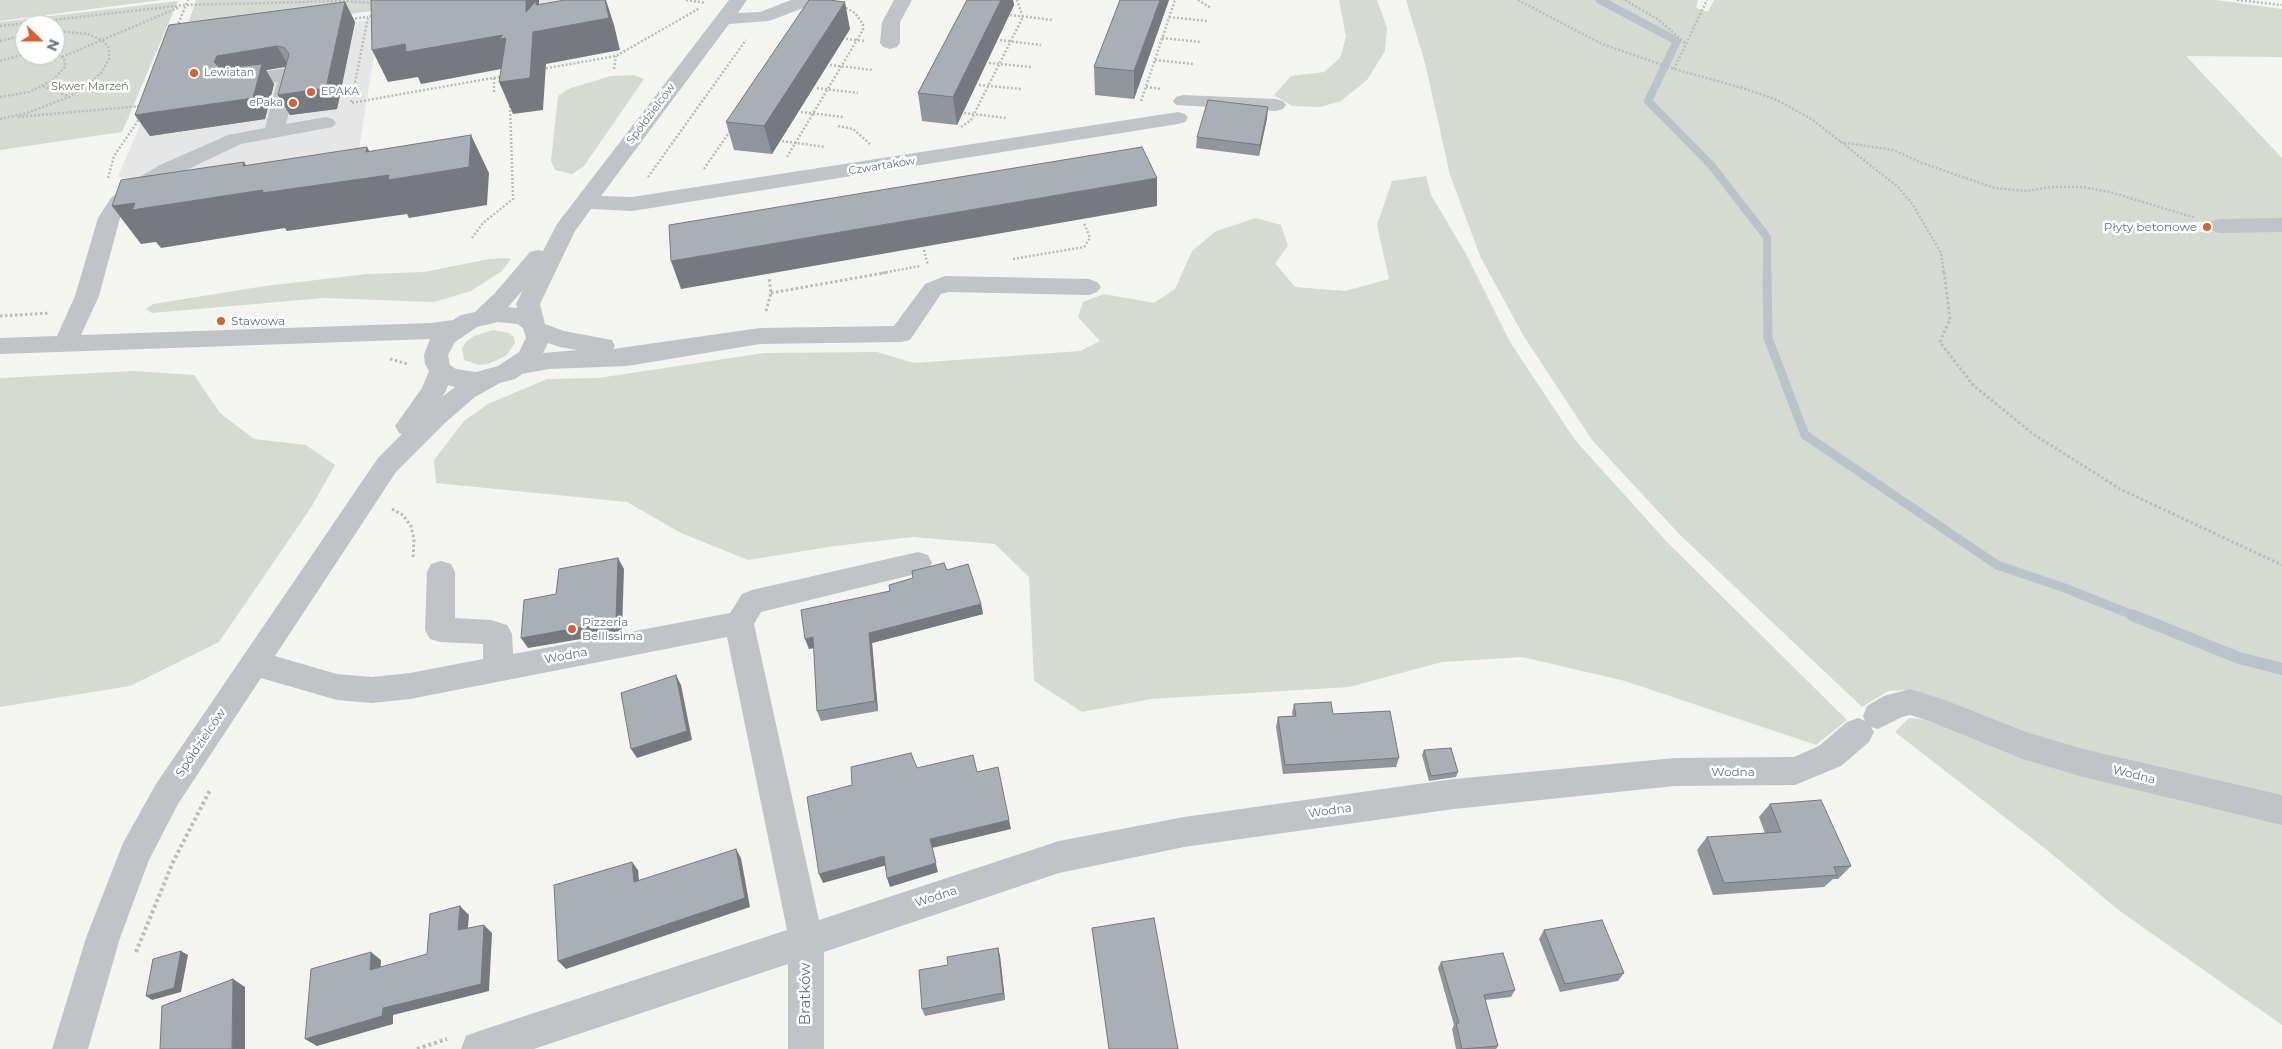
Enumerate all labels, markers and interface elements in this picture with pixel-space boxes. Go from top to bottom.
north arrow [15,15,65,65]
text: N [43,37,63,54]
place label: Lewiatan [204,66,254,80]
marker: Lewiatan [188,67,200,79]
park label: Skwer Marzeń [51,80,129,94]
street label: Spółdzielców [624,81,678,147]
place label: EPAKA [321,85,359,99]
marker: EPAKA [305,86,317,98]
place label: ePaka [249,96,283,110]
marker: ePaka [287,97,299,109]
street label: Czwartaków [848,154,916,178]
place label: Płyty betonowe [2104,220,2197,234]
marker: Płyty betonowe [2201,221,2213,233]
place label: Stawowa [231,314,285,328]
marker: Stawowa [215,315,227,327]
place label: Pizzeria Bellissima [582,615,643,643]
marker: Pizzeria Bellissima [566,623,578,635]
street label: Wodna [543,645,589,667]
street label: Spółdzielców [173,706,229,780]
street label: Wodna [2111,763,2157,787]
street label: Wodna [1711,765,1755,779]
street label: Wodna [1307,801,1353,821]
street label: Wodna [913,883,959,911]
street label: Bratków [797,963,815,1025]

